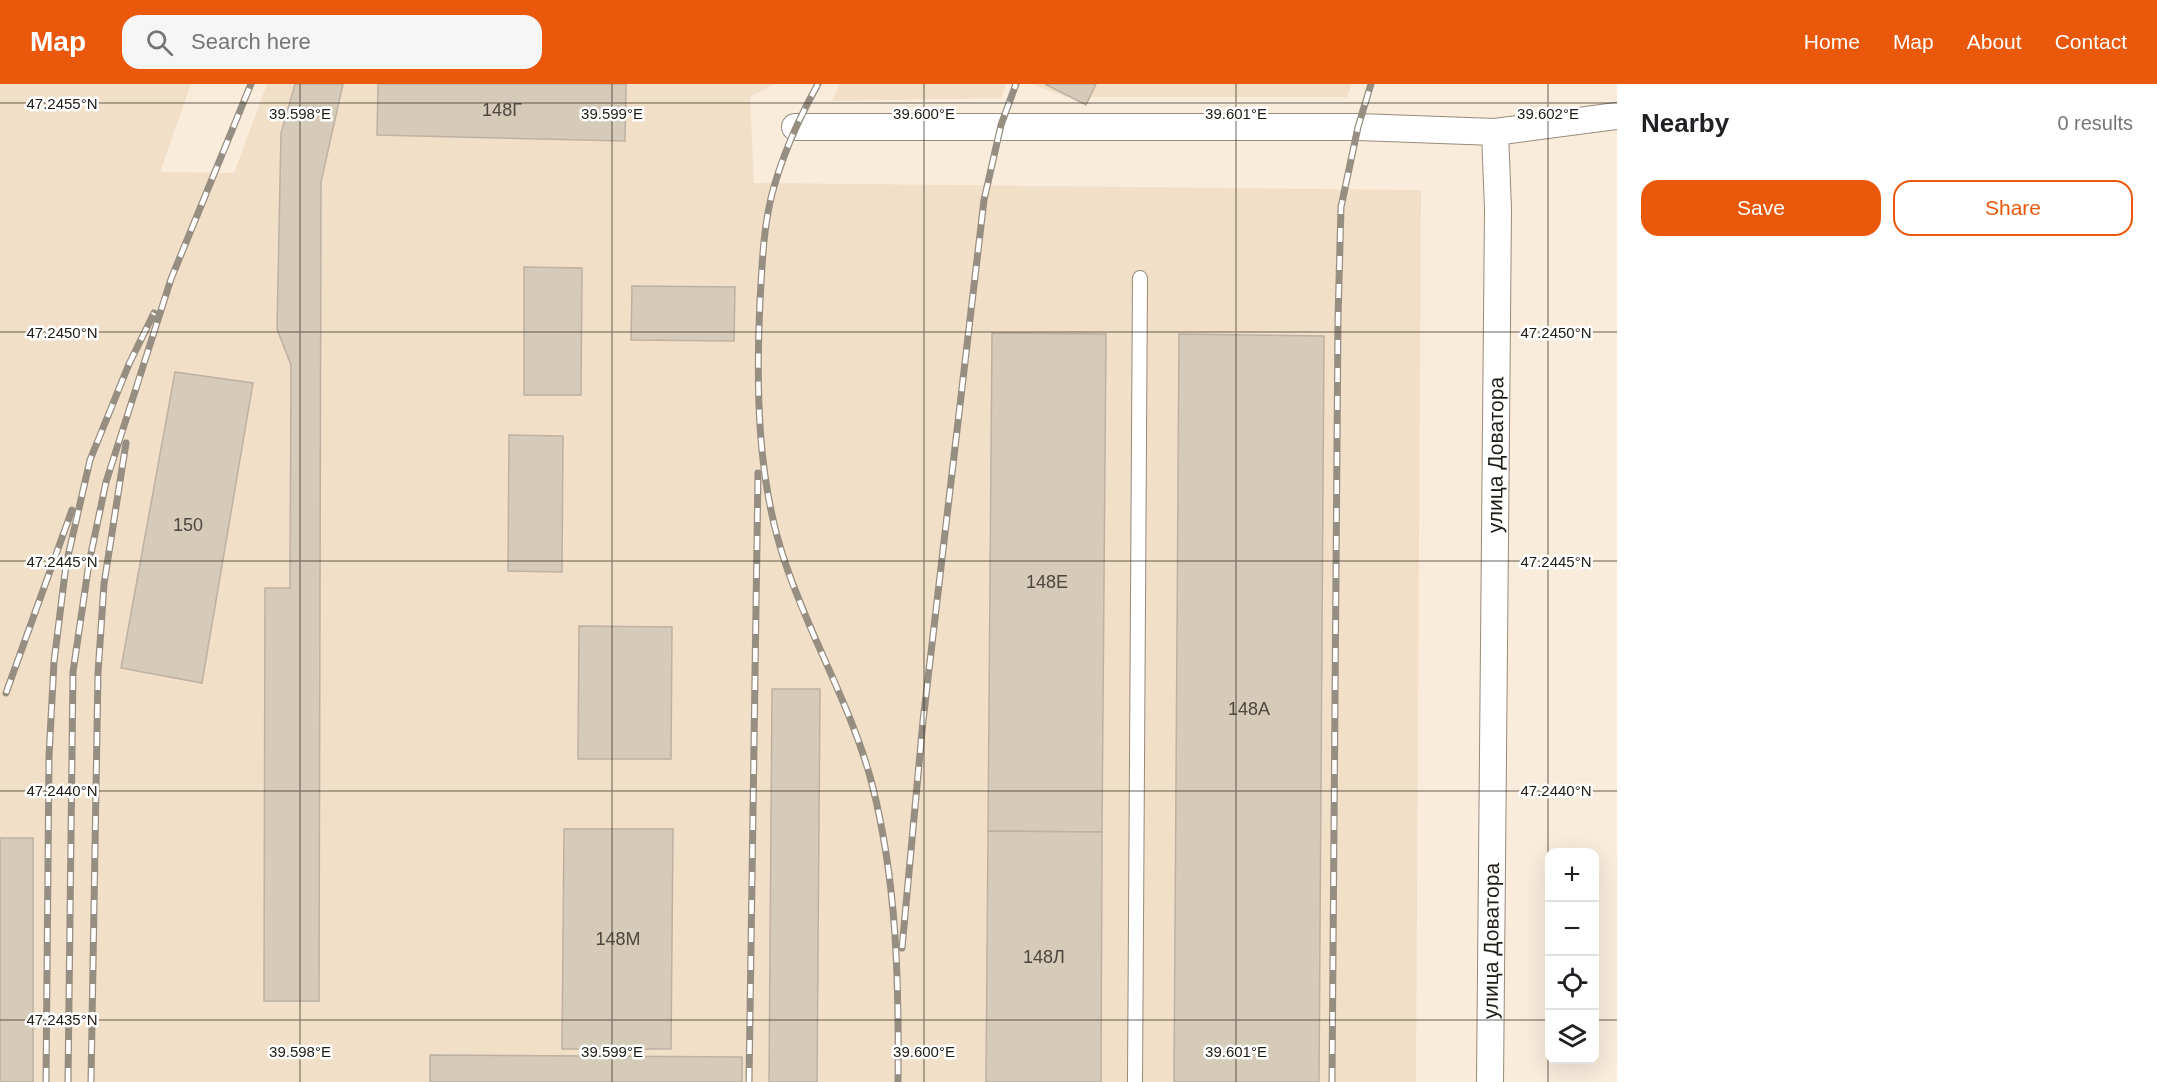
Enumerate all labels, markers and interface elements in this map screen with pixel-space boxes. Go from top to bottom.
search box [122,15,542,69]
text: Map [30,26,86,57]
icon: search [143,26,176,59]
text: Search here [191,29,311,54]
text: Home [1804,30,1860,53]
text: Map [1893,30,1934,53]
text: About [1967,30,2022,53]
text: Contact [2055,30,2127,53]
text: 47.2455°N [26,95,98,112]
house number: 148Г [482,100,522,120]
text: 39.598°E [269,105,331,122]
text: 39.599°E [581,105,643,122]
text: 39.600°E [893,105,955,122]
text: 39.601°E [1205,105,1267,122]
text: 39.602°E [1517,105,1579,122]
text: Nearby [1641,108,1729,138]
text: 0 results [2057,112,2133,134]
button: Save [1641,180,1881,236]
button: Share [1893,180,2133,236]
text: 47.2450°N [26,324,98,341]
text: 47.2450°N [1520,324,1592,341]
street label: улица Доватора [1483,376,1507,533]
house number: 150 [173,515,203,535]
text: 47.2445°N [26,553,98,570]
text: 47.2445°N [1520,553,1592,570]
house number: 148Е [1026,572,1068,592]
house number: 148А [1228,699,1270,719]
text: 47.2440°N [26,782,98,799]
text: 47.2440°N [1520,782,1592,799]
map controls [1545,848,1599,1064]
button: + [1545,848,1599,902]
street label: улица Доватора [1479,862,1503,1019]
button: − [1545,902,1599,956]
house number: 148М [595,929,641,949]
house number: 148Л [1023,947,1065,967]
button: locate [1545,956,1599,1010]
button: layers [1545,1010,1599,1064]
text: 47.2435°N [26,1011,98,1028]
text: 39.598°E [269,1043,331,1060]
text: 39.599°E [581,1043,643,1060]
text: 39.600°E [893,1043,955,1060]
text: 39.601°E [1205,1043,1267,1060]

